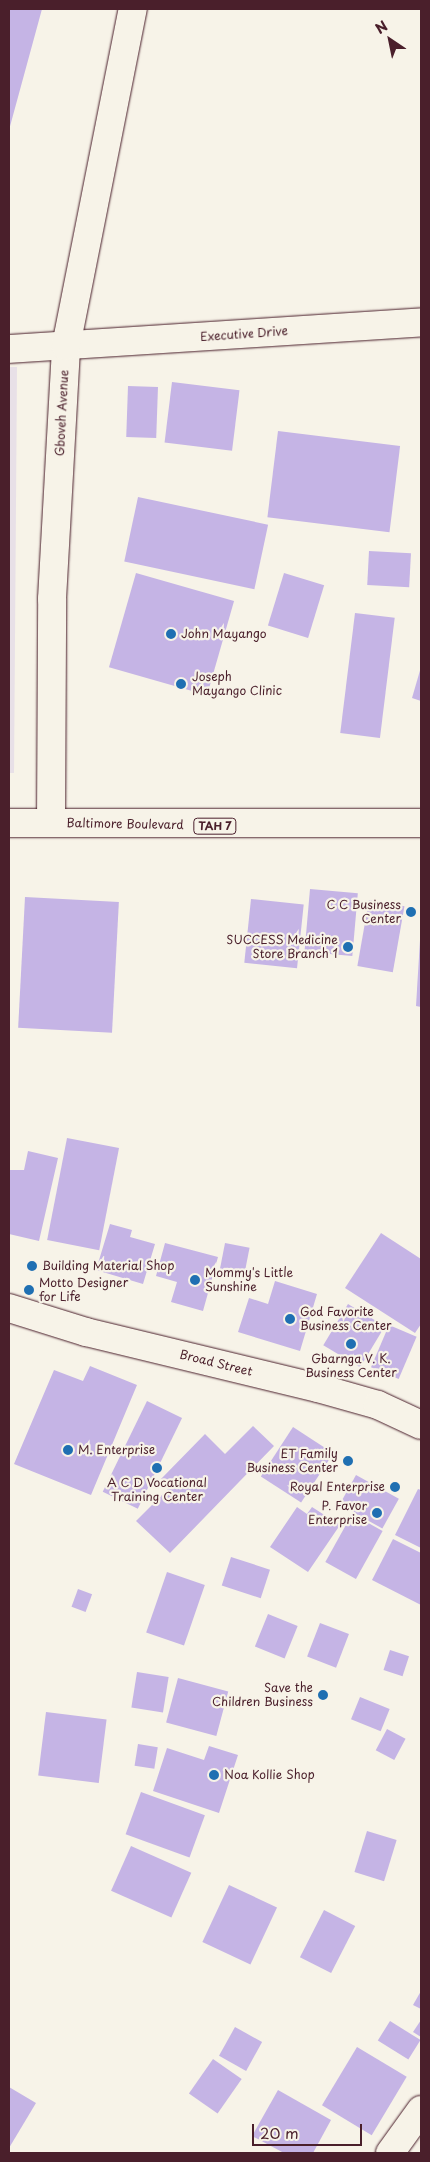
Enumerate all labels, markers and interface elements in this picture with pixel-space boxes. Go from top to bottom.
north arrow [365,15,415,65]
text: N [371,15,392,39]
street label: Executive Drive [199,324,289,344]
street label: Gboveh Avenue [53,369,71,457]
place label: John Mayango [181,627,267,641]
marker: John Mayango [165,628,177,640]
place label: Joseph Mayango Clinic [192,670,282,698]
marker: Joseph Mayango Clinic [174,677,188,691]
street label: Baltimore Boulevard [66,816,184,832]
road number: TAH 7 [192,818,238,834]
place label: C C Business Center [326,898,401,926]
marker: C C Business Center [405,906,417,918]
place label: SUCCESS Medicine Store Branch 1 [227,933,338,961]
marker: SUCCESS Medicine Store Branch 1 [342,941,354,953]
place label: Building Material Shop [42,1259,175,1273]
marker: Building Material Shop [26,1260,38,1272]
place label: Mommy's Little Sunshine [205,1266,293,1294]
marker: Mommy's Little Sunshine [189,1274,201,1286]
place label: Motto Designer for Life [39,1276,129,1304]
marker: Motto Designer for Life [23,1284,35,1296]
place label: God Favorite Business Center [300,1305,393,1333]
marker: God Favorite Business Center [284,1313,296,1325]
marker: Gbarnga V. K. Business Center [345,1338,357,1350]
street label: Broad Street [178,1347,254,1379]
place label: Gbarnga V. K. Business Center [305,1352,397,1380]
place label: M. Enterprise [78,1443,155,1457]
marker: M. Enterprise [62,1444,74,1456]
place label: ET Family Business Center [245,1447,338,1475]
marker: ET Family Business Center [342,1455,354,1467]
marker: A C D Vocational Training Center [151,1462,163,1474]
place label: A C D Vocational Training Center [107,1476,207,1504]
place label: Royal Enterprise [290,1480,385,1494]
marker: Royal Enterprise [389,1481,401,1493]
place label: P. Favor Enterprise [308,1499,367,1527]
marker: P. Favor Enterprise [371,1507,383,1519]
place label: Save the Children Business [212,1681,313,1709]
marker: Save the Children Business [317,1689,329,1701]
place label: Noa Kollie Shop [224,1768,314,1782]
marker: Noa Kollie Shop [208,1769,220,1781]
scale bar [255,2114,365,2146]
text: 20 m [260,2121,299,2144]

